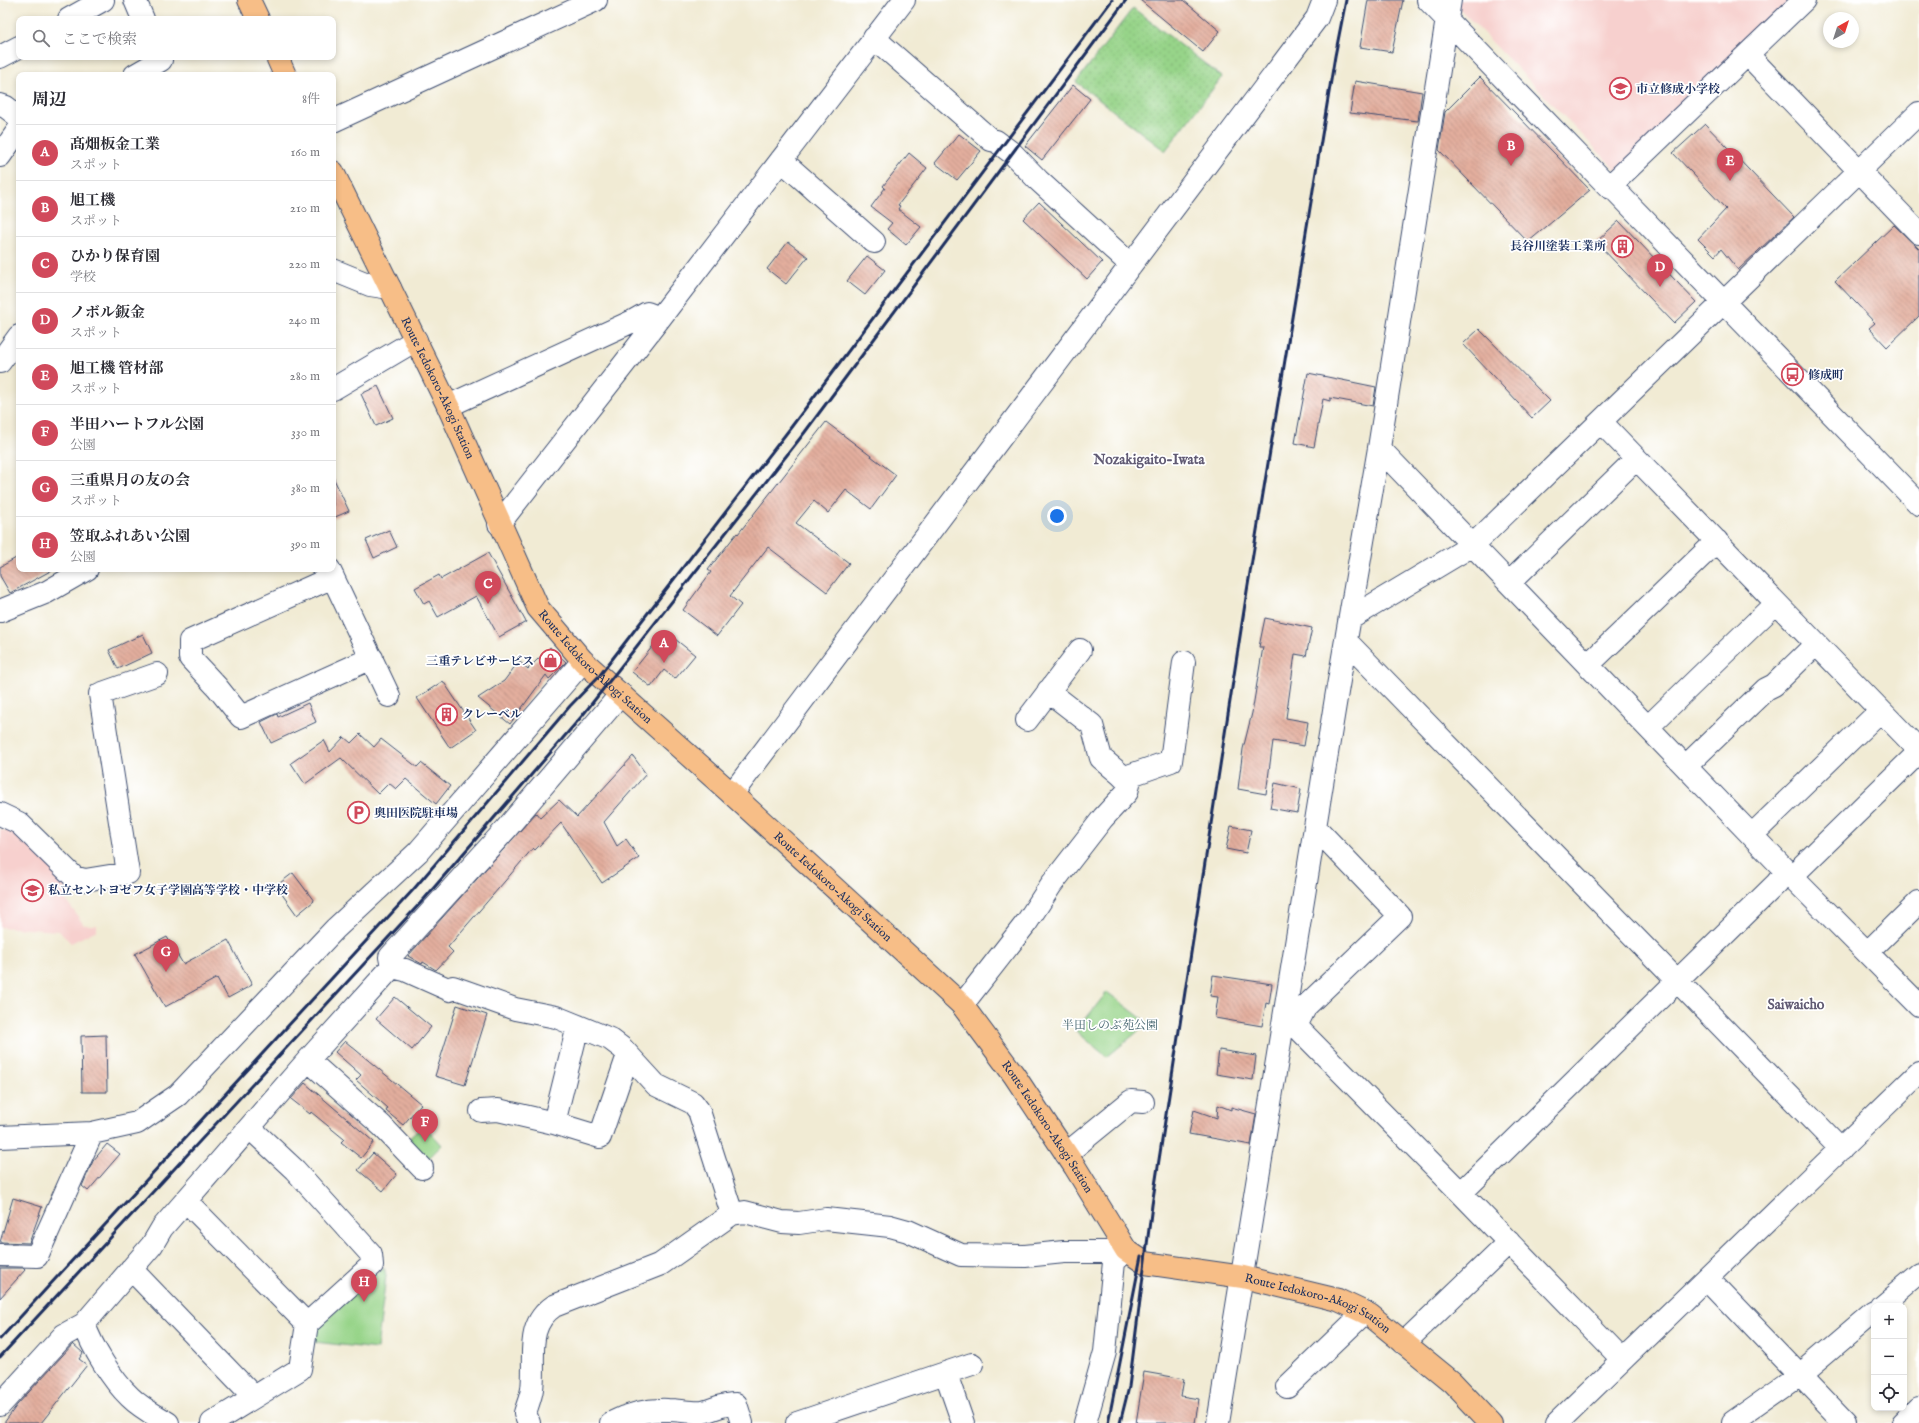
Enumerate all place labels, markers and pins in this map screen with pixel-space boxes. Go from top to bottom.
school or university icon: 市立修成小学校 [1608,76,1634,102]
place label: 市立修成小学校 [1636,82,1720,97]
pin: B [1498,133,1524,166]
pin: E [1717,148,1743,181]
building icon: 長谷川塗装工業所 [1609,233,1635,259]
place label: 長谷川塗装工業所 [1510,239,1606,254]
pin: D [1647,254,1673,287]
bus stop icon: 修成町 [1780,362,1806,388]
place label: 修成町 [1808,368,1844,383]
pin: C [475,571,501,604]
pin: A [651,630,677,663]
shop icon: 三重テレビサービス [537,648,563,674]
place label: 三重テレビサービス [426,654,534,669]
building icon: クレーベル [433,701,459,727]
place label: クレーベル [462,707,522,722]
parking icon: 奥田医院駐車場 [346,800,372,826]
place label: 奥田医院駐車場 [374,806,458,821]
school or university icon: 私立セントヨゼフ女子学園高等学校・中学校 [20,877,46,903]
place label: 私立セントヨゼフ女子学園高等学校・中学校 [48,883,288,898]
pin: G [153,939,179,972]
pin: F [412,1109,438,1142]
pin: H [351,1269,377,1302]

